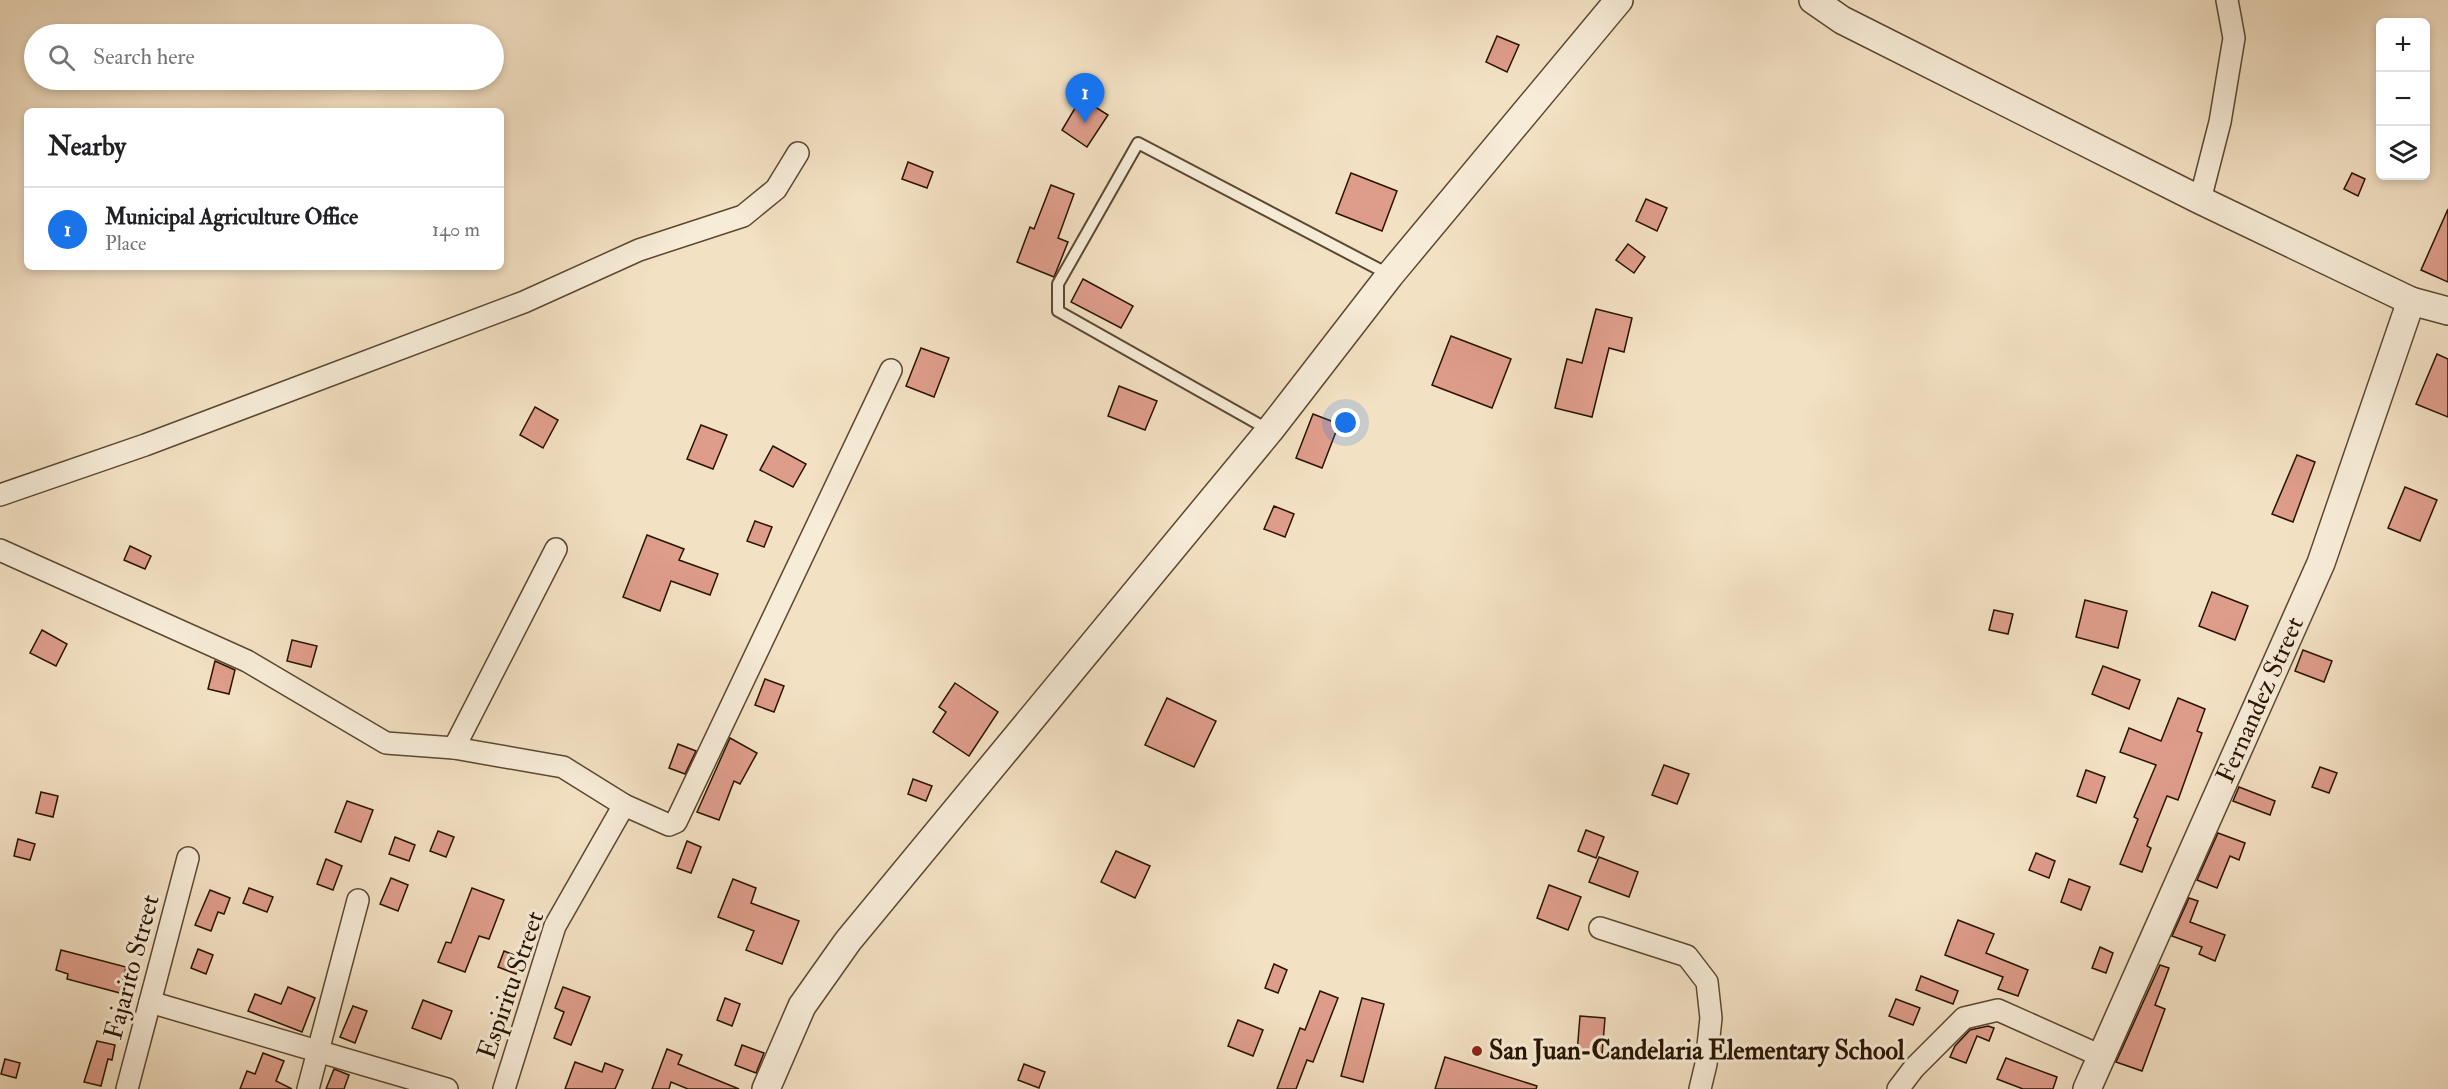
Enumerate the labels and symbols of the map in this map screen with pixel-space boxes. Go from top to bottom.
pin: 1 [1066,74,1104,123]
your location [1331,408,1360,437]
street label: Fernandez Street [2209,612,2311,788]
street label: Fajarito Street [97,891,167,1043]
street label: Espiritu Street [471,907,552,1063]
place label: San Juan-Candelaria Elementary School [1489,1035,1905,1068]
marker: San Juan-Candelaria Elementary School [1470,1044,1484,1058]

